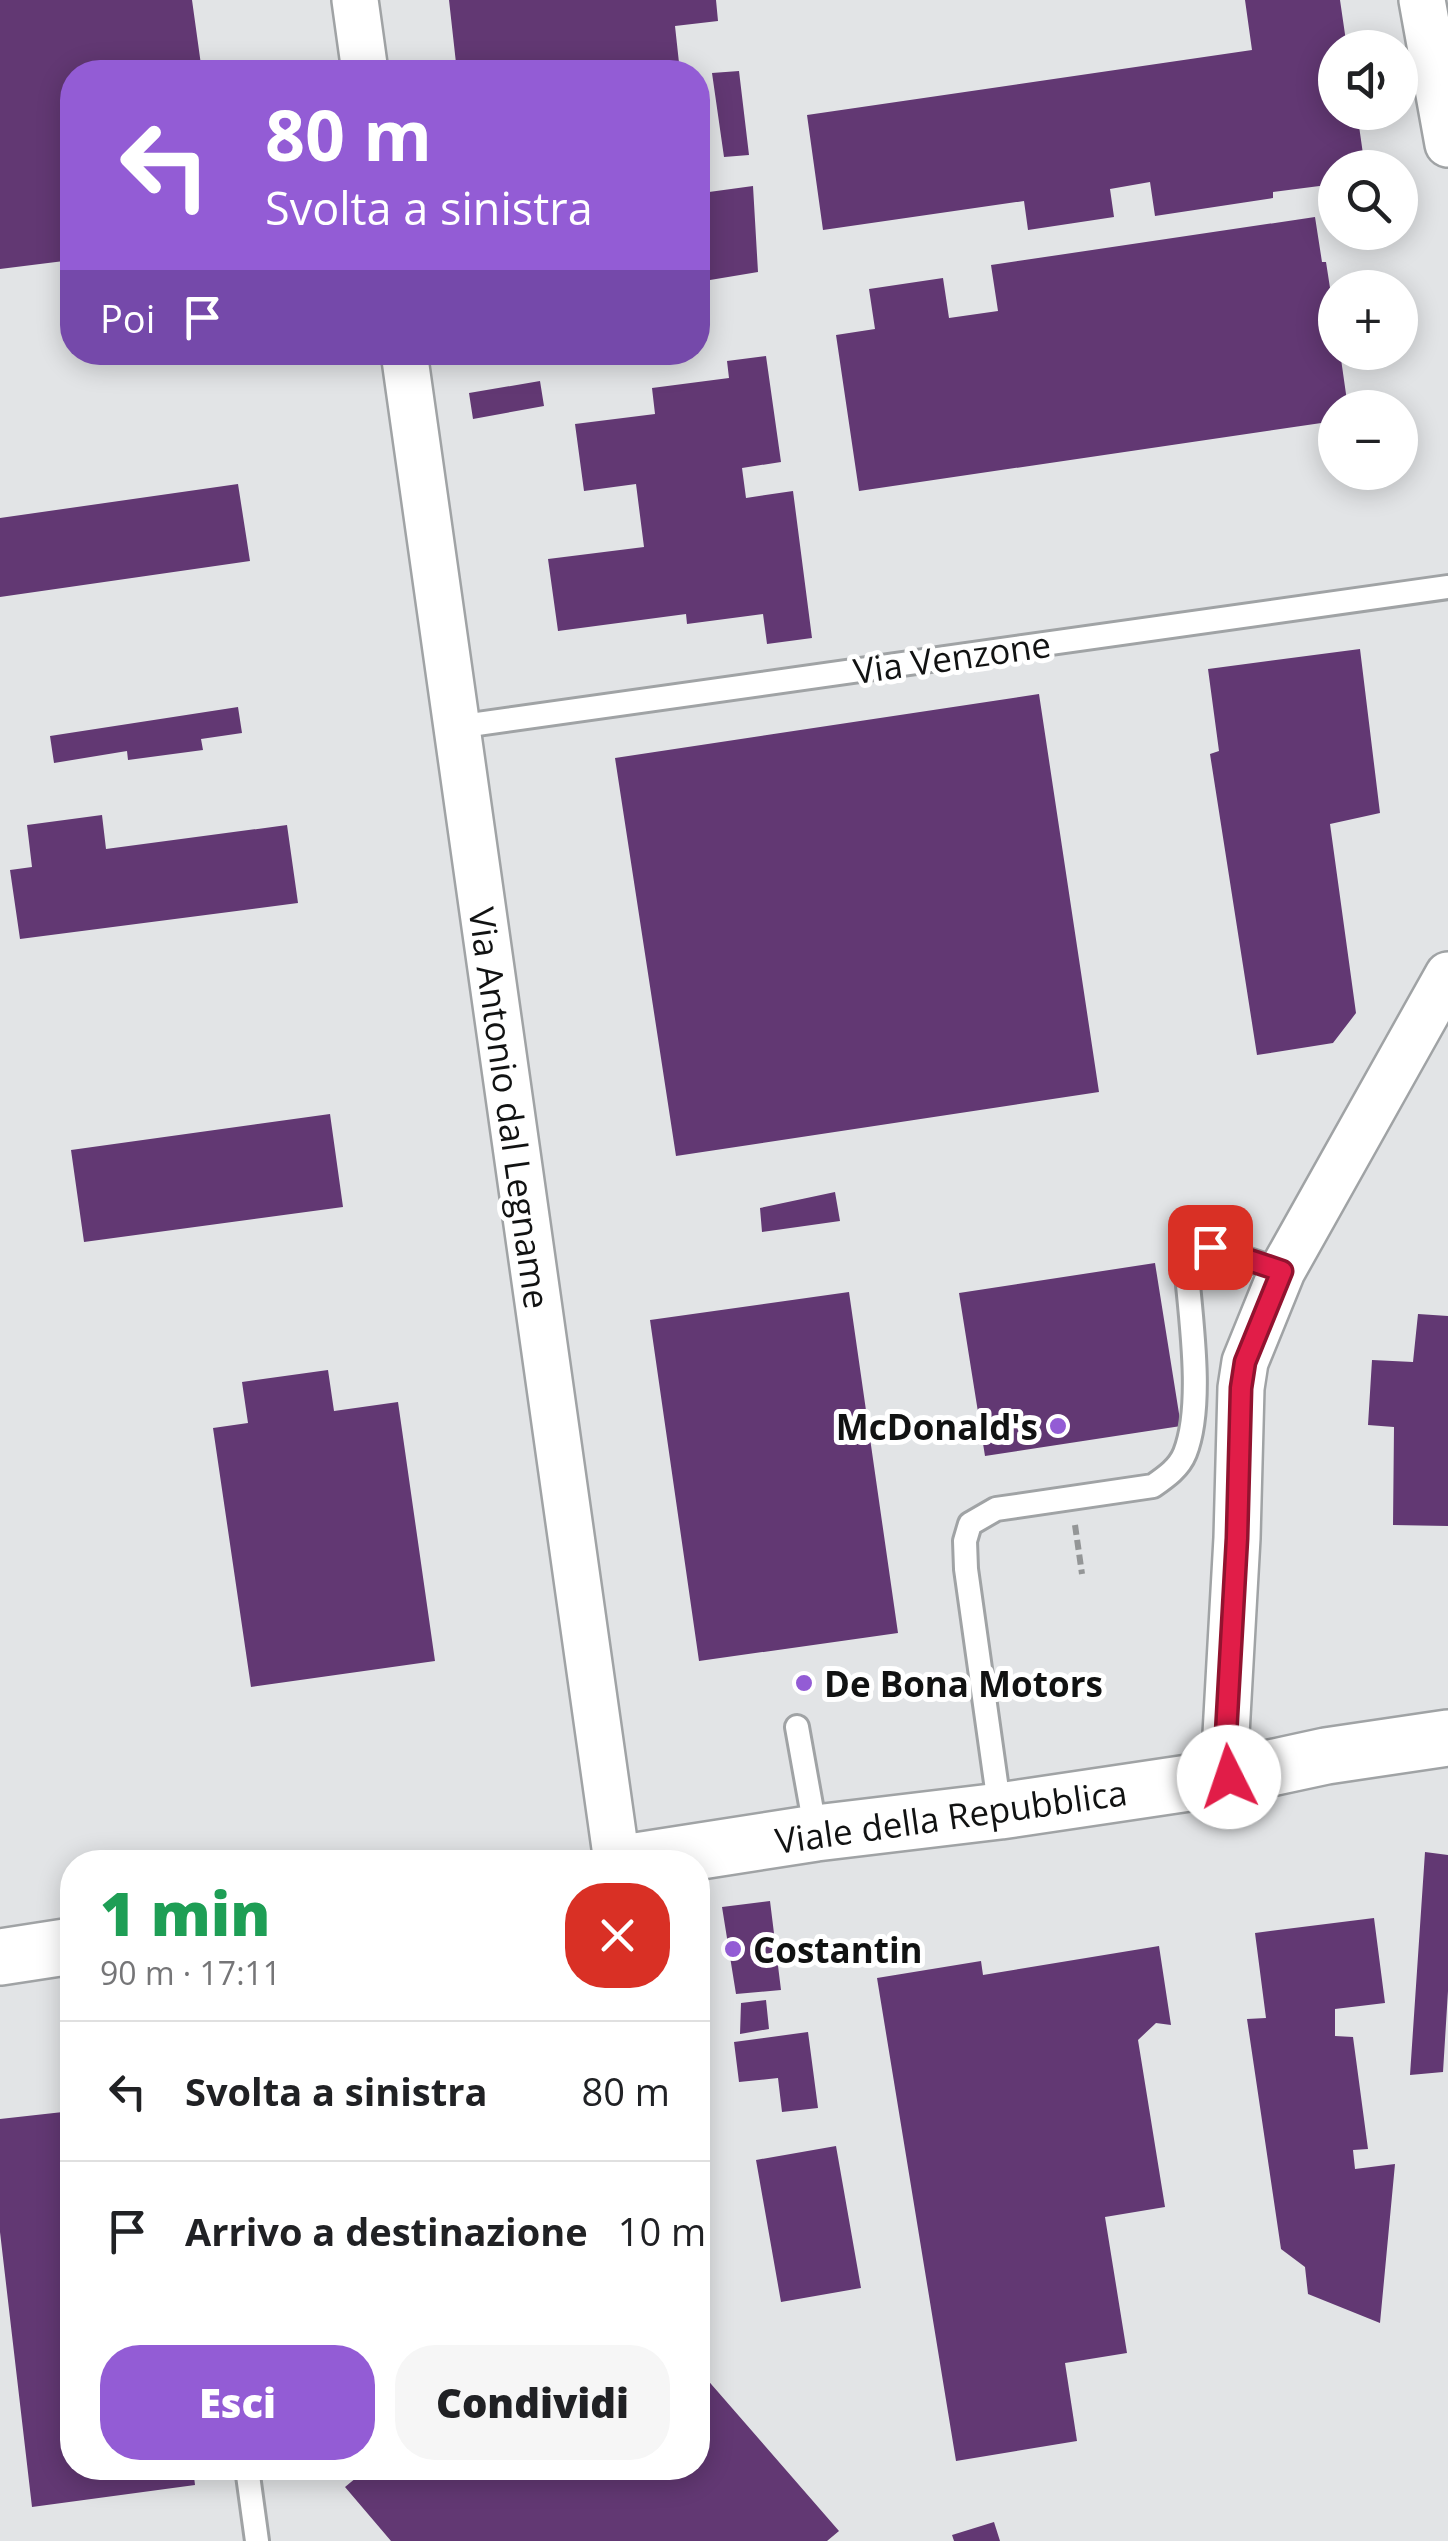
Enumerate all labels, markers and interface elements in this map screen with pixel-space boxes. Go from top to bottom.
map controls [1318,30,1418,490]
button: sound [1318,30,1418,130]
text: 80 m [265,86,432,182]
icon: left [100,100,230,230]
button: search [1318,150,1418,250]
text: Svolta a sinistra [265,177,593,238]
button: + [1318,270,1418,370]
icon: arrive [175,290,230,345]
text: Poi [100,292,155,344]
button: − [1318,390,1418,490]
street label: Via Venzone [850,620,1054,694]
street label: Via Antonio dal Legname [459,904,561,1312]
pin [1168,1205,1253,1290]
icon: arrive [1183,1220,1238,1275]
place label: McDonald's [836,1403,1038,1450]
marker: McDonald's [1047,1415,1069,1437]
place label: De Bona Motors [824,1660,1103,1707]
marker: De Bona Motors [793,1672,815,1694]
position arrow [1177,1725,1281,1829]
street label: Viale della Repubblica [772,1768,1130,1864]
text: 1 min [100,1872,270,1954]
button: close [565,1883,670,1988]
place label: Costantin [753,1926,923,1973]
marker: Costantin [722,1938,744,1960]
text: 90 m · 17:11 [100,1951,281,1994]
icon: left [100,2064,155,2119]
text: Svolta a sinistra [185,2065,487,2117]
text: 80 m [581,2065,670,2117]
icon: arrive [100,2204,155,2259]
text: Arrivo a destinazione [185,2205,588,2257]
text: 10 m [618,2205,706,2257]
button: Esci [100,2345,375,2460]
button: Condividi [395,2345,670,2460]

